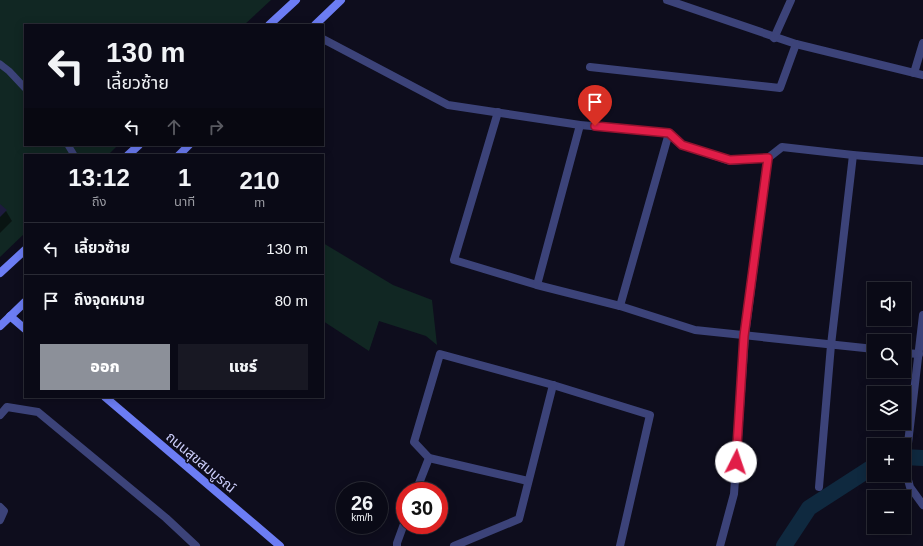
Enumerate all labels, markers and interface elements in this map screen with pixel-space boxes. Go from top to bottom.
text: 130 m [106,37,185,68]
icon: left [40,40,92,92]
text: เลี้ยวซ้าย [106,73,169,93]
pin [578,85,612,126]
icon: arrive [584,91,606,113]
icon: left [121,116,143,138]
icon: ahead [163,116,185,138]
icon: right [205,116,227,138]
text: 13:12 [68,164,130,191]
text: 1 [178,164,191,191]
text: 210 [240,167,280,194]
text: ถึง [92,194,106,209]
text: นาที [174,194,195,209]
text: m [254,195,265,210]
icon: left [40,238,62,260]
text: เลี้ยวซ้าย [74,239,130,256]
text: 130 m [266,240,308,257]
map controls [867,282,911,534]
button: sound [867,282,911,326]
icon: arrive [40,290,62,312]
text: ถึงจุดหมาย [74,291,145,308]
text: 80 m [275,292,308,309]
button: search [867,334,911,378]
button: ออก [40,344,170,390]
button: แชร์ [178,344,308,390]
button: layers [867,386,911,430]
street label: ถนนสุขสมบูรณ์ [162,428,239,496]
button: + [867,438,911,482]
position arrow [715,441,757,483]
speed limit sign: 30 [396,482,448,534]
button: − [867,490,911,534]
text: 26 [351,492,373,514]
text: km/h [351,512,373,523]

